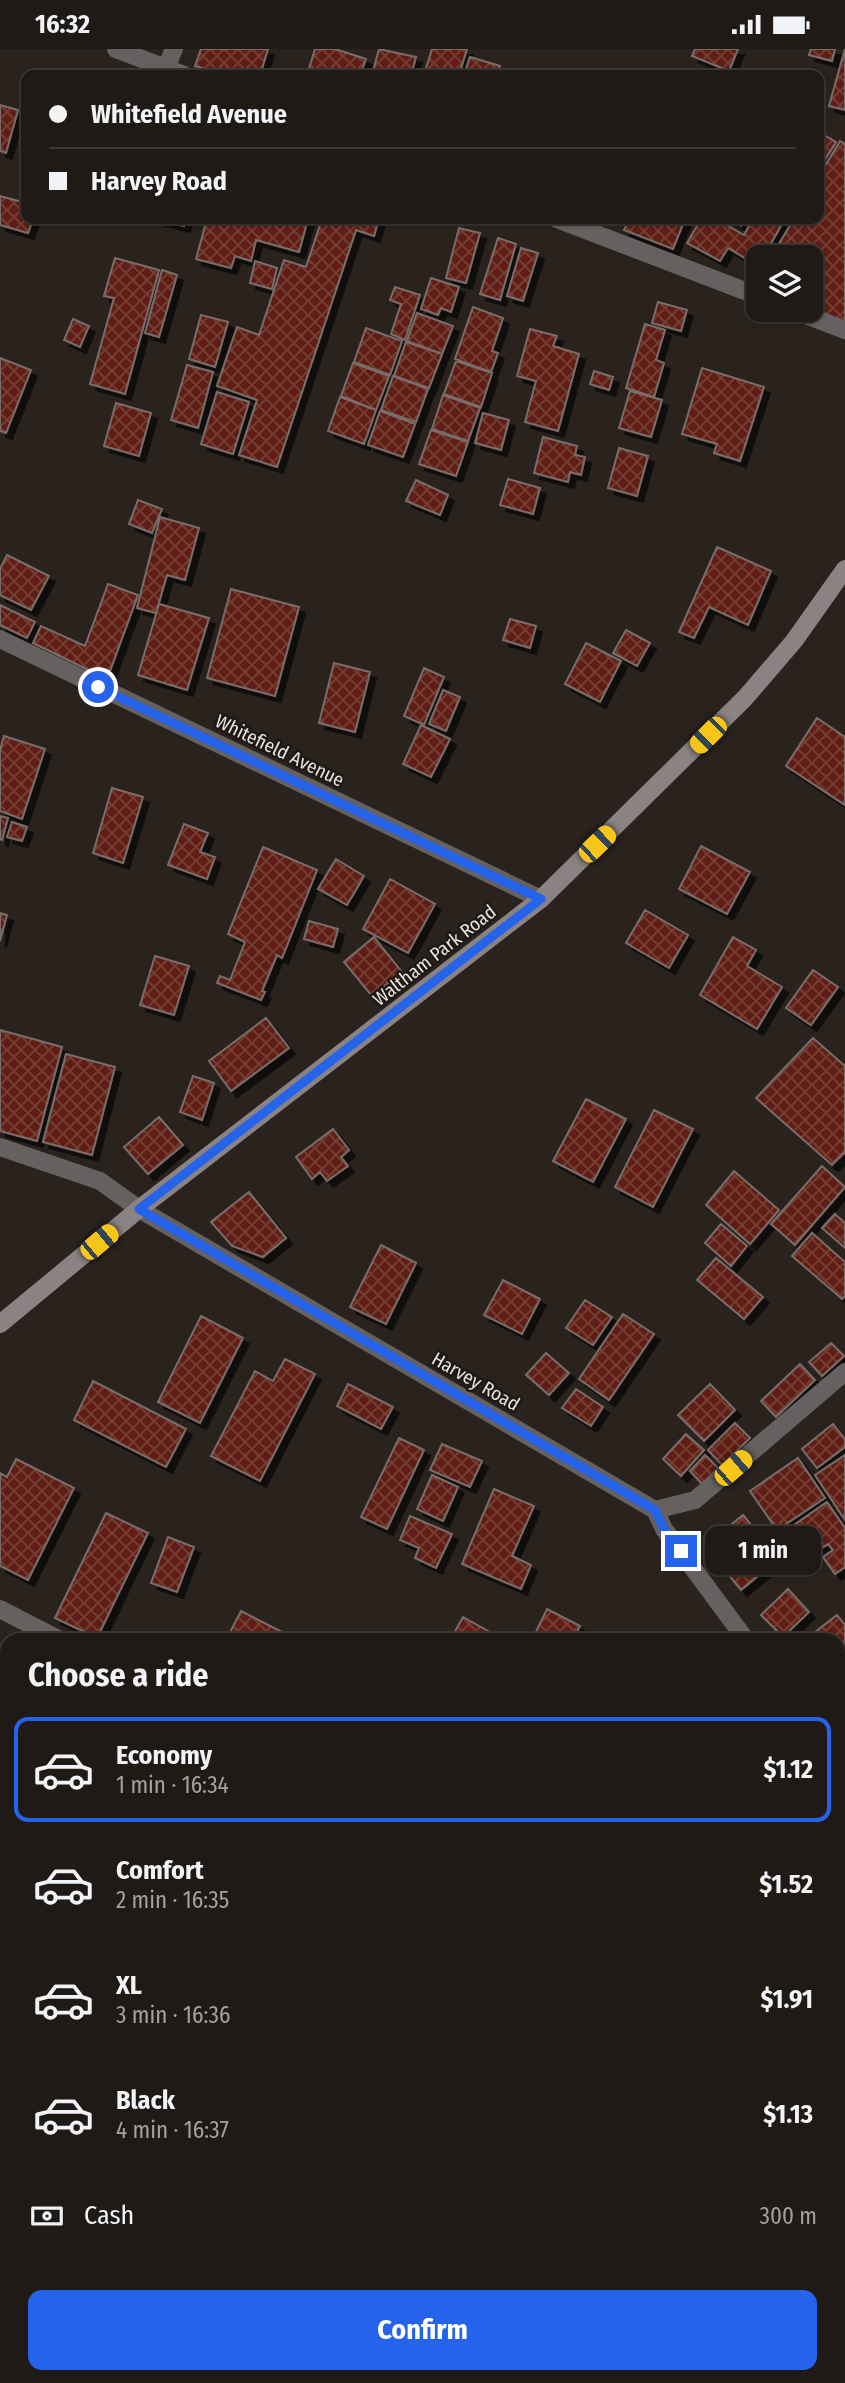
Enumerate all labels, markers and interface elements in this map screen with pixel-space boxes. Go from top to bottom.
text: 16:32 [35,9,90,40]
text: Whitefield Avenue [91,99,287,130]
text: Harvey Road [91,166,227,197]
map controls [746,245,823,322]
button: layers [746,245,823,322]
route start [82,671,114,703]
street label: Whitefield Avenue [212,709,348,792]
car [686,713,731,757]
car [575,822,620,866]
street label: Waltham Park Road [368,900,500,1011]
car [77,1220,122,1264]
street label: Harvey Road [428,1347,524,1416]
car [711,1446,756,1490]
callout: 1 min [706,1527,821,1575]
route end [665,1535,697,1567]
text: 1 min [738,1536,788,1564]
text: Choose a ride [28,1656,209,1694]
icon: car [32,1738,95,1801]
text: Economy [116,1740,212,1771]
text: $1.12 [764,1754,813,1785]
text: 1 min · 16:34 [116,1771,229,1799]
icon: car [32,1853,95,1916]
text: Comfort [116,1855,204,1886]
text: $1.52 [759,1869,813,1900]
text: 2 min · 16:35 [116,1886,229,1914]
icon: car [32,1968,95,2031]
text: XL [116,1970,142,2001]
text: $1.91 [761,1984,813,2015]
text: 3 min · 16:36 [116,2001,230,2029]
icon: car [32,2083,95,2146]
text: Black [116,2085,175,2116]
text: $1.13 [763,2099,813,2130]
text: 4 min · 16:37 [116,2116,229,2144]
icon: cash [28,2197,66,2235]
text: Cash [84,2200,134,2231]
text: 300 m [760,2202,817,2230]
button: Confirm [28,2290,817,2370]

